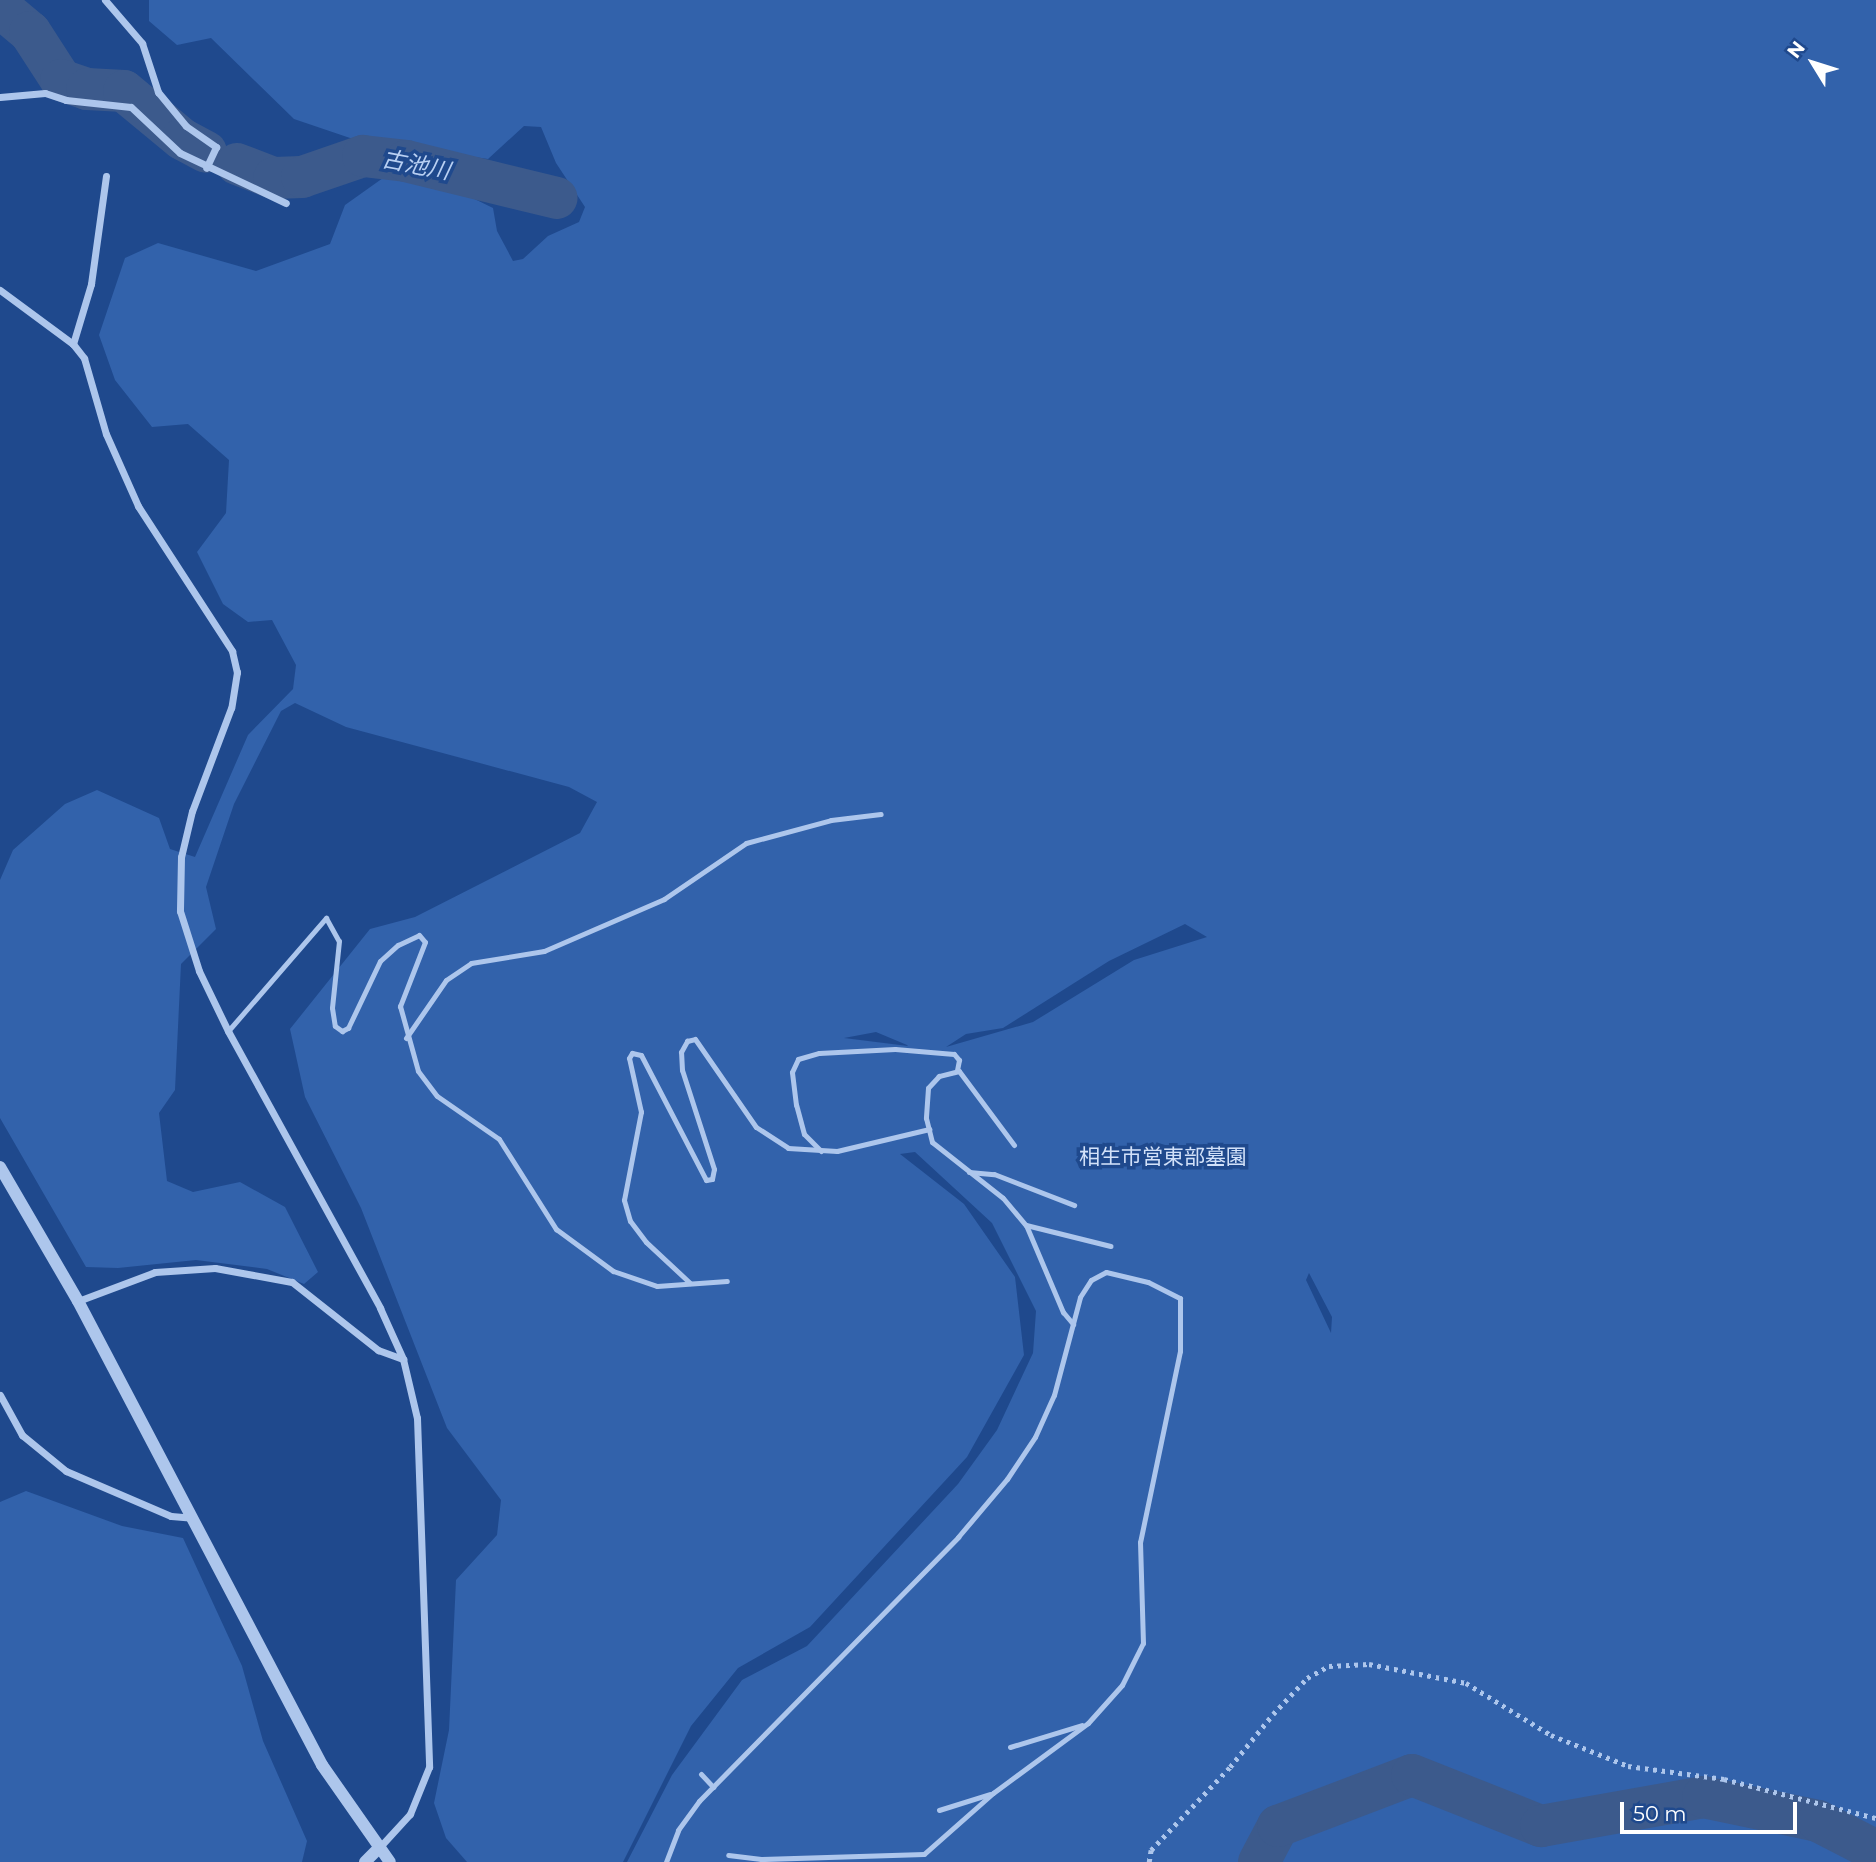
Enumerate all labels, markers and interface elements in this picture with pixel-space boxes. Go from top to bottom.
north arrow [1778,28,1848,98]
text: N [1782,37,1810,63]
water label: 古池川 [380,145,452,185]
park label: 相生市営東部墓園 [1079,1144,1247,1170]
scale bar [1624,1788,1801,1832]
text: 50 m [1633,1801,1687,1826]

